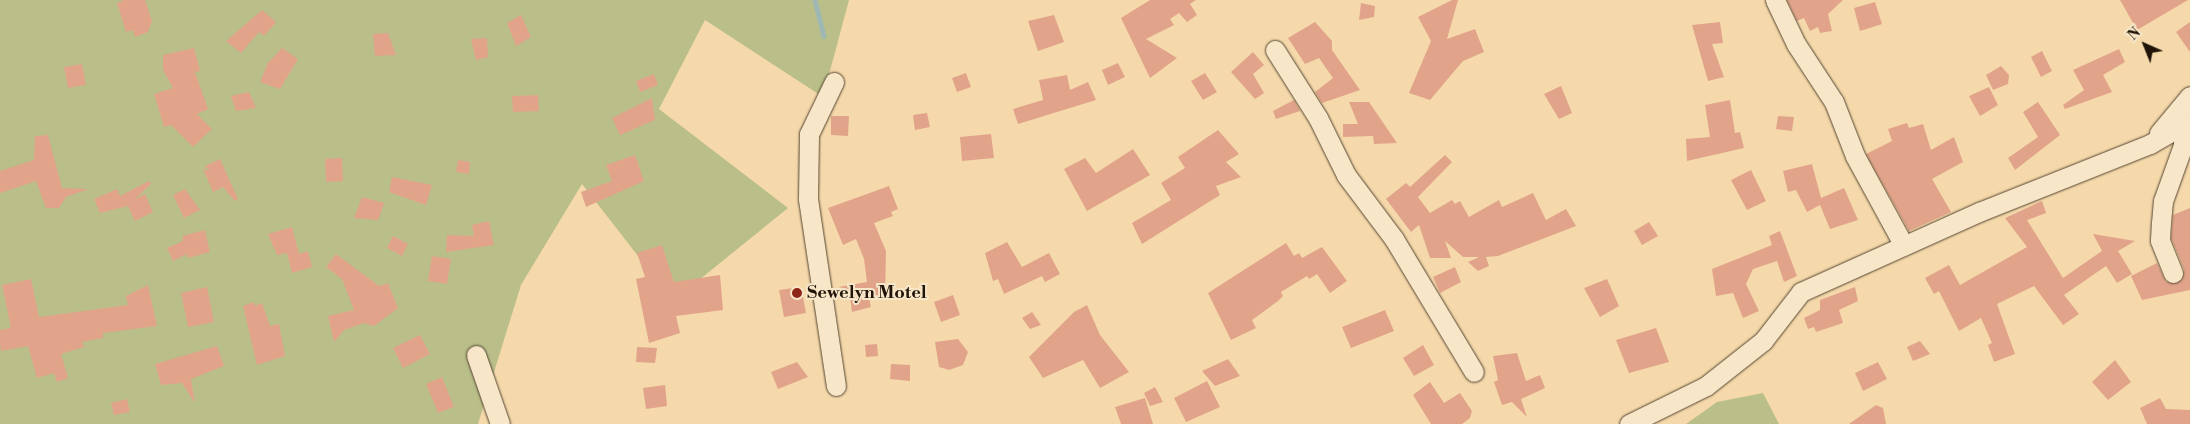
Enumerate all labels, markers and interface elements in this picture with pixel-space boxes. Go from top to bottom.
north arrow [2120,20,2170,70]
text: N [2124,24,2145,45]
place label: Sewelyn Motel [807,282,927,304]
marker: Sewelyn Motel [791,287,803,299]

